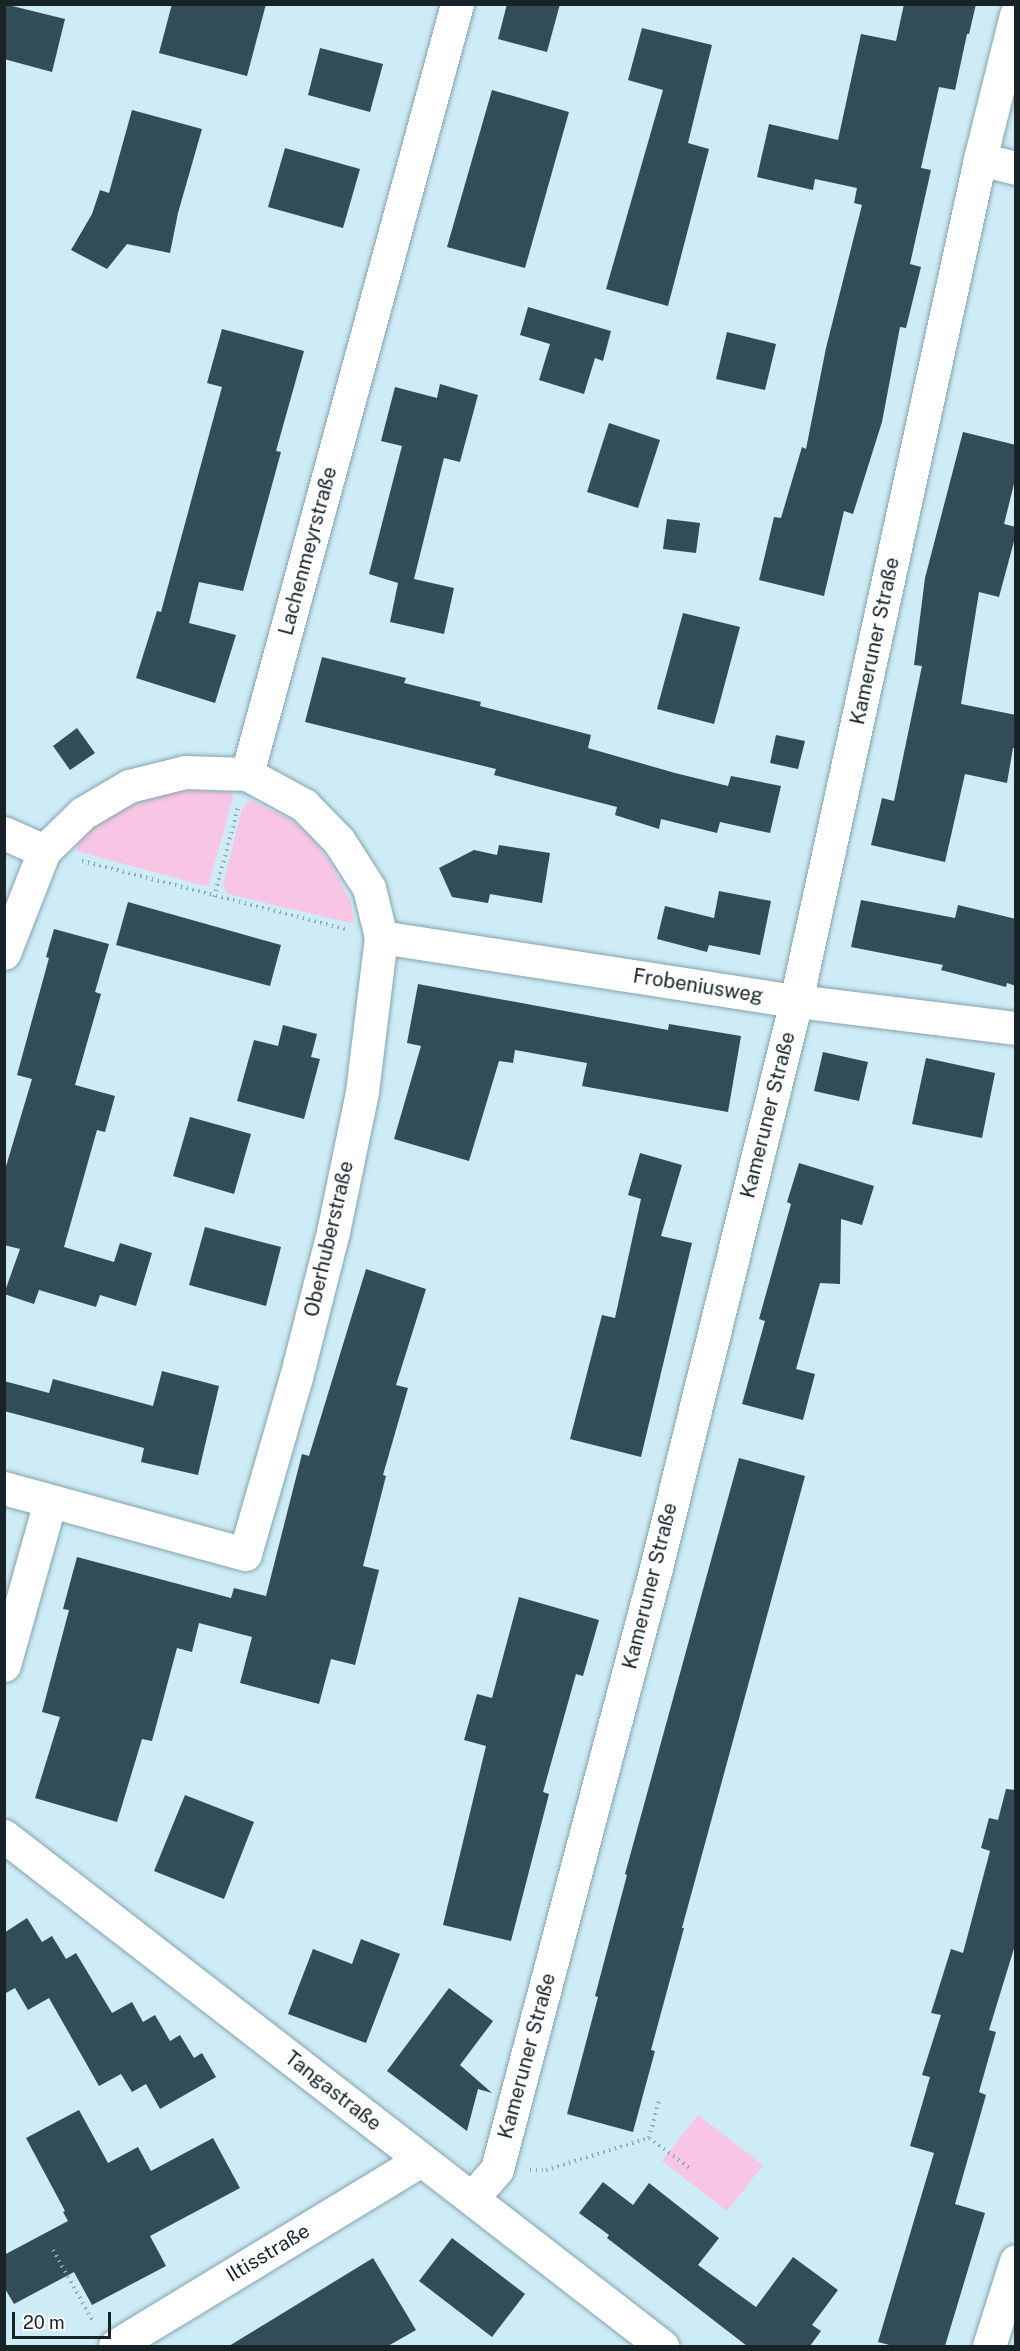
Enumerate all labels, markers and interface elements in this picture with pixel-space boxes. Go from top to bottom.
street label: Lachenmeyrstraße [274,464,342,638]
street label: Kameruner Straße [846,555,904,727]
street label: Frobeniusweg [631,964,765,1008]
street label: Kameruner Straße [736,1029,800,1201]
street label: Oberhuberstraße [299,1159,359,1319]
street label: Kameruner Straße [618,1500,682,1672]
street label: Kameruner Straße [493,1970,561,2142]
street label: Tangastraße [280,2046,386,2136]
street label: Iltisstraße [222,2219,314,2287]
scale bar [15,2300,114,2338]
text: 20 m [23,2312,65,2333]

